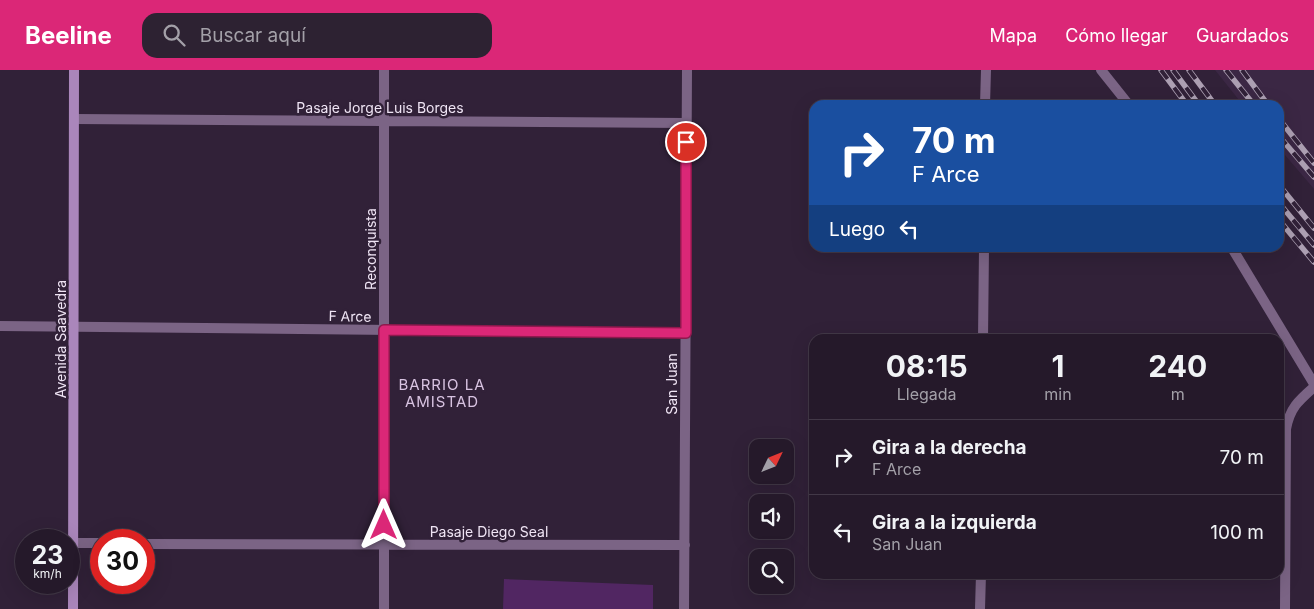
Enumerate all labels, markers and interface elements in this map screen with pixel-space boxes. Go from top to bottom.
search box [142,13,492,58]
text: Beeline [25,21,112,50]
icon: search [160,21,188,49]
text: Buscar aquí [200,24,306,47]
text: Mapa [990,25,1037,46]
text: Cómo llegar [1065,25,1168,46]
text: Guardados [1196,25,1289,46]
street label: Pasaje Jorge Luis Borges [296,99,464,116]
text: 70 m [912,119,996,161]
icon: right [829,120,894,185]
pin [665,121,707,163]
icon: arrive [672,128,700,156]
text: F Arce [912,161,980,187]
street label: Reconquista [362,208,379,290]
icon: left [895,215,923,243]
text: Luego [829,218,885,241]
street label: Avenida Saavedra [52,280,69,398]
street label: F Arce [328,307,372,325]
text: 08:15 [886,348,968,384]
text: 1 [1052,348,1064,384]
text: 240 [1148,348,1207,384]
street label: San Juan [663,353,680,415]
district label: BARRIO LA AMISTAD [398,375,486,411]
text: Llegada [897,384,957,404]
text: min [1044,384,1072,404]
text: m [1171,384,1185,404]
text: Gira a la derecha [872,436,1027,459]
north arrow [749,439,794,484]
map controls [749,439,794,594]
icon: right [829,443,857,471]
text: 70 m [1220,446,1264,469]
text: F Arce [872,459,921,479]
button: sound [749,494,794,539]
position arrow [357,498,409,550]
text: Gira a la izquierda [872,511,1037,534]
icon: left [829,518,857,546]
text: 100 m [1210,521,1264,544]
street label: Pasaje Diego Seal [430,523,548,540]
speed limit sign: 30 [90,529,155,594]
text: San Juan [872,534,942,554]
text: 23 [32,540,63,570]
button: search [749,549,794,594]
text: km/h [33,566,62,581]

